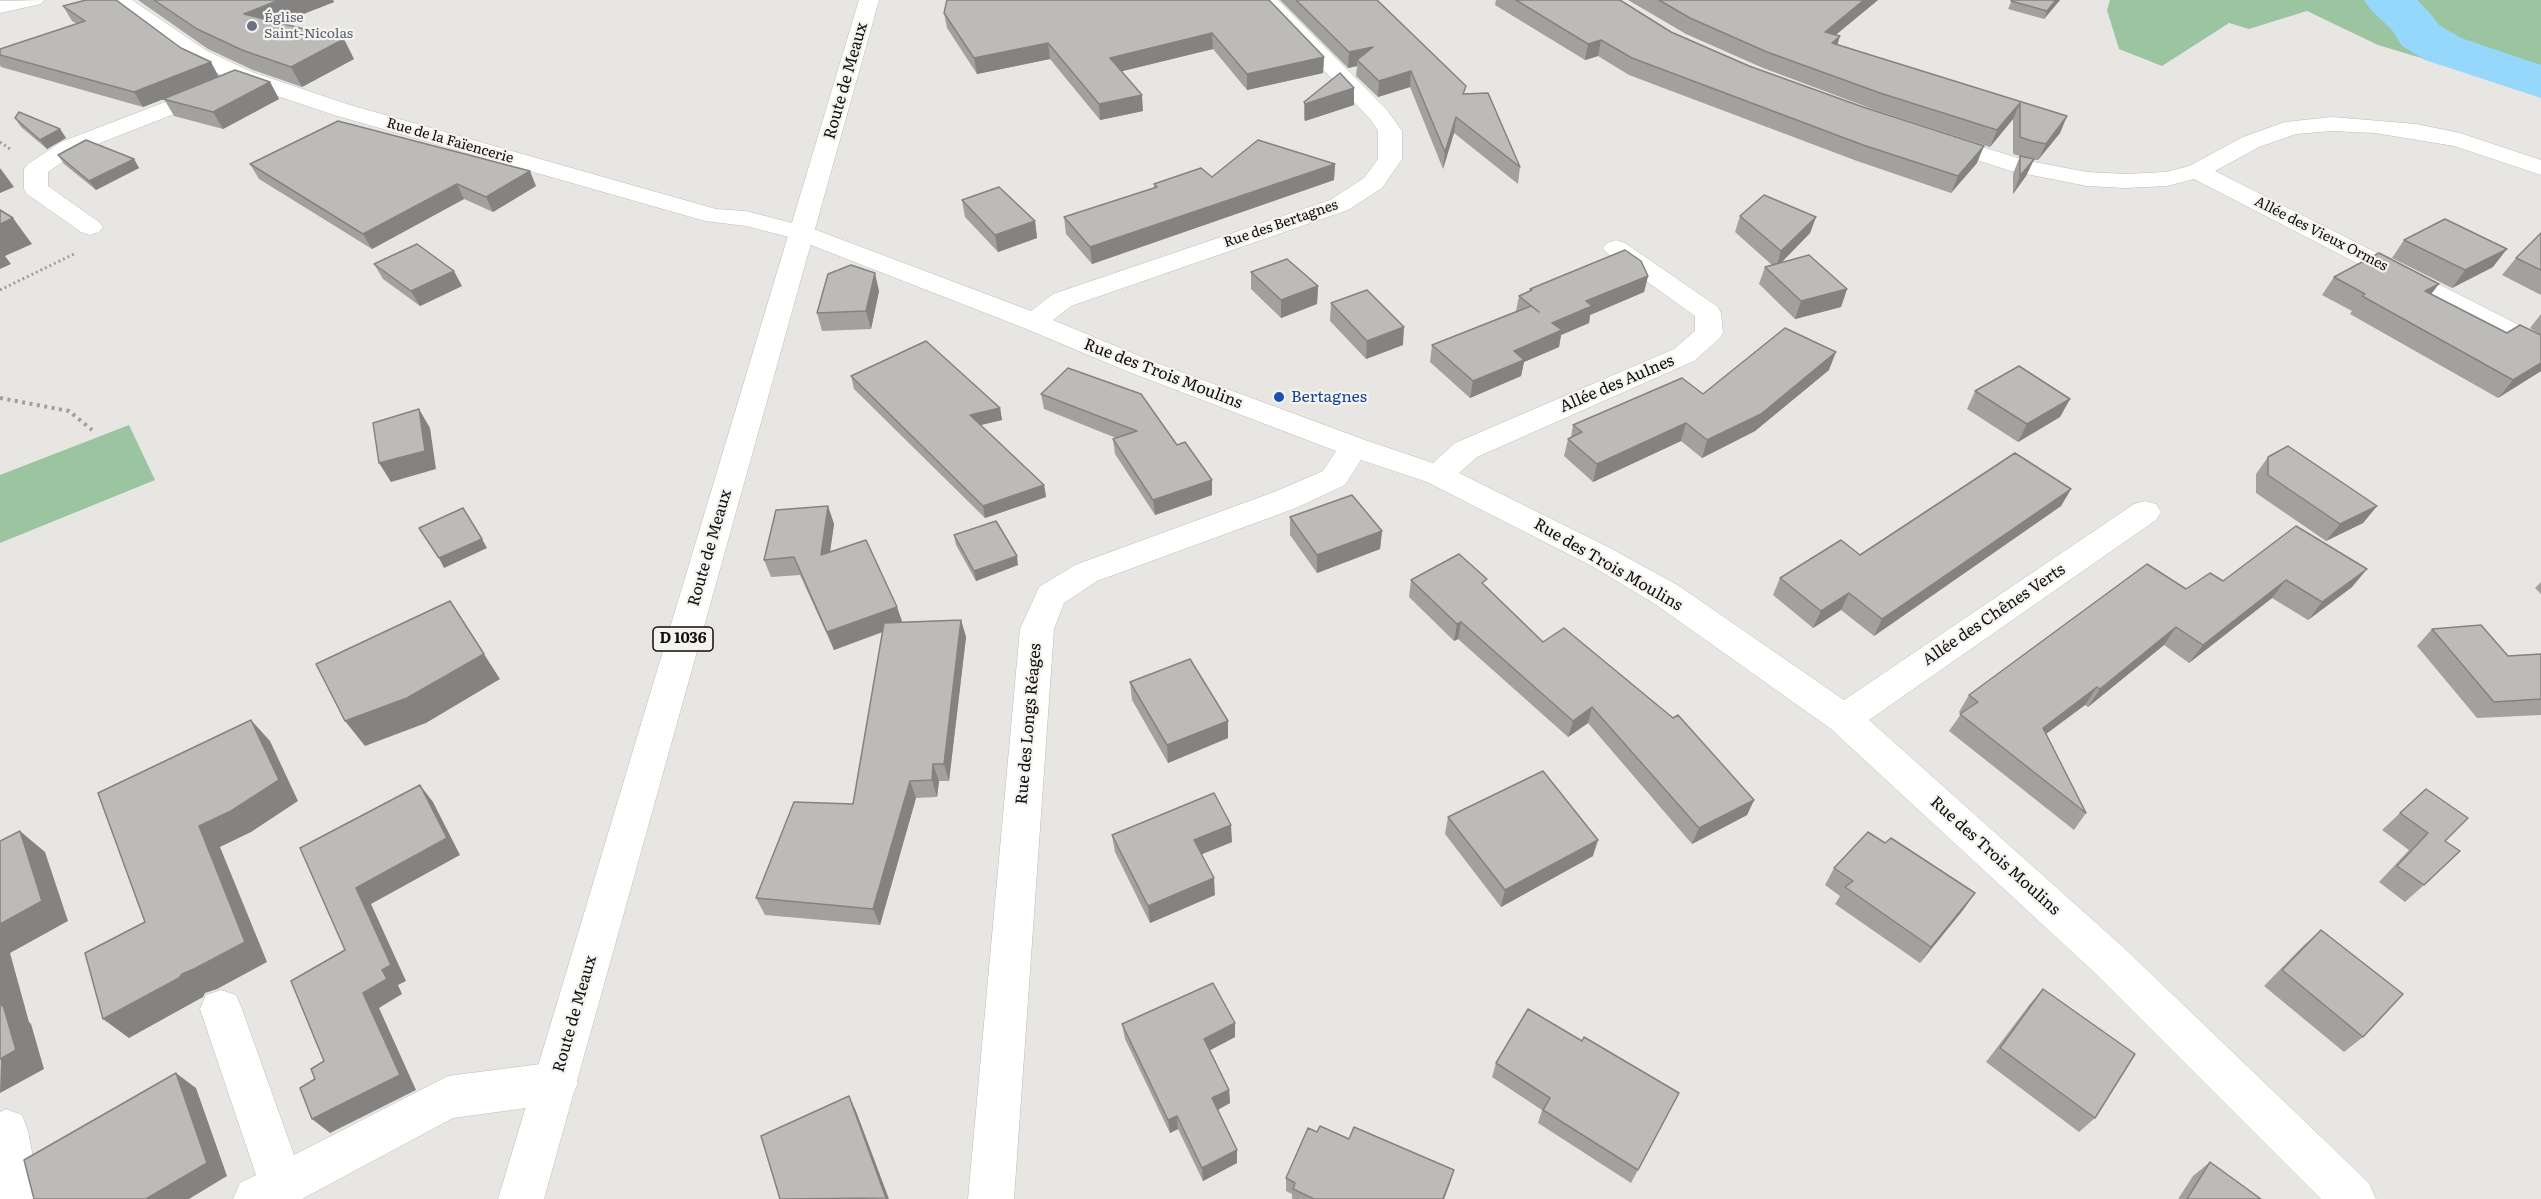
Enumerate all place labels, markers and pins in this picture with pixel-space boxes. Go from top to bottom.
place label: Église Saint-Nicolas [264,10,353,42]
marker: Église Saint-Nicolas [245,19,259,33]
place label: Bertagnes [1291,387,1367,407]
marker: Bertagnes [1272,390,1286,404]

